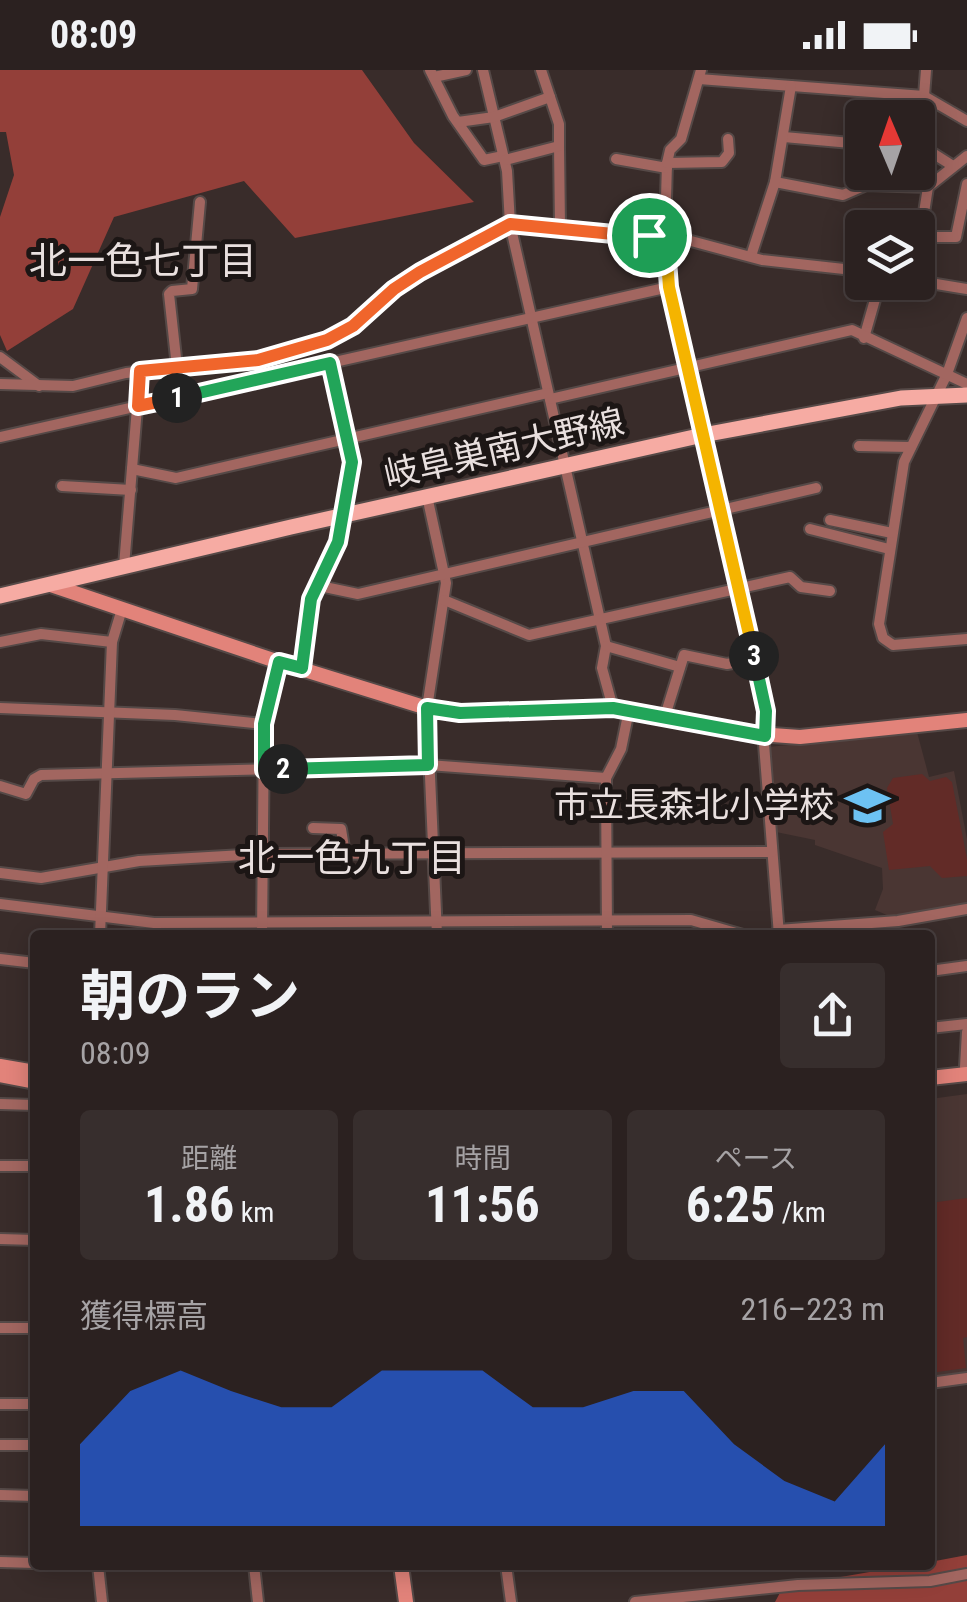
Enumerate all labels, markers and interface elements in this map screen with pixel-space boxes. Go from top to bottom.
text: 08:09 [50,13,137,57]
north arrow [845,100,935,190]
map controls [845,100,935,300]
pin [607,193,692,278]
icon: arrive [622,208,677,263]
button: layers [845,210,935,300]
district label: 北一色七丁目 [29,239,257,283]
pin: 1 [152,373,202,423]
text: 1 [170,381,184,414]
street label: 岐阜巣南大野線 [380,401,628,497]
pin: 3 [729,631,779,681]
text: 3 [747,639,761,672]
pin: 2 [258,744,308,794]
text: 2 [276,752,290,785]
school or university icon: 市立長森北小学校 [843,781,891,829]
place label: 市立長森北小学校 [554,785,834,826]
district label: 北一色九丁目 [238,836,466,880]
button: share [780,963,885,1068]
text: 朝のラン [80,964,300,1028]
text: 08:09 [80,1034,151,1072]
text: 距離 [181,1142,237,1175]
text: 時間 [454,1142,511,1175]
text: ペース [715,1142,797,1175]
text: 1.86 [144,1176,234,1234]
text: 11:56 [425,1176,540,1234]
text: 6:25 [686,1176,775,1234]
text: km [234,1196,274,1229]
text: /km [775,1196,826,1229]
text: 216–223 m [740,1290,885,1328]
text: 獲得標高 [80,1297,208,1335]

